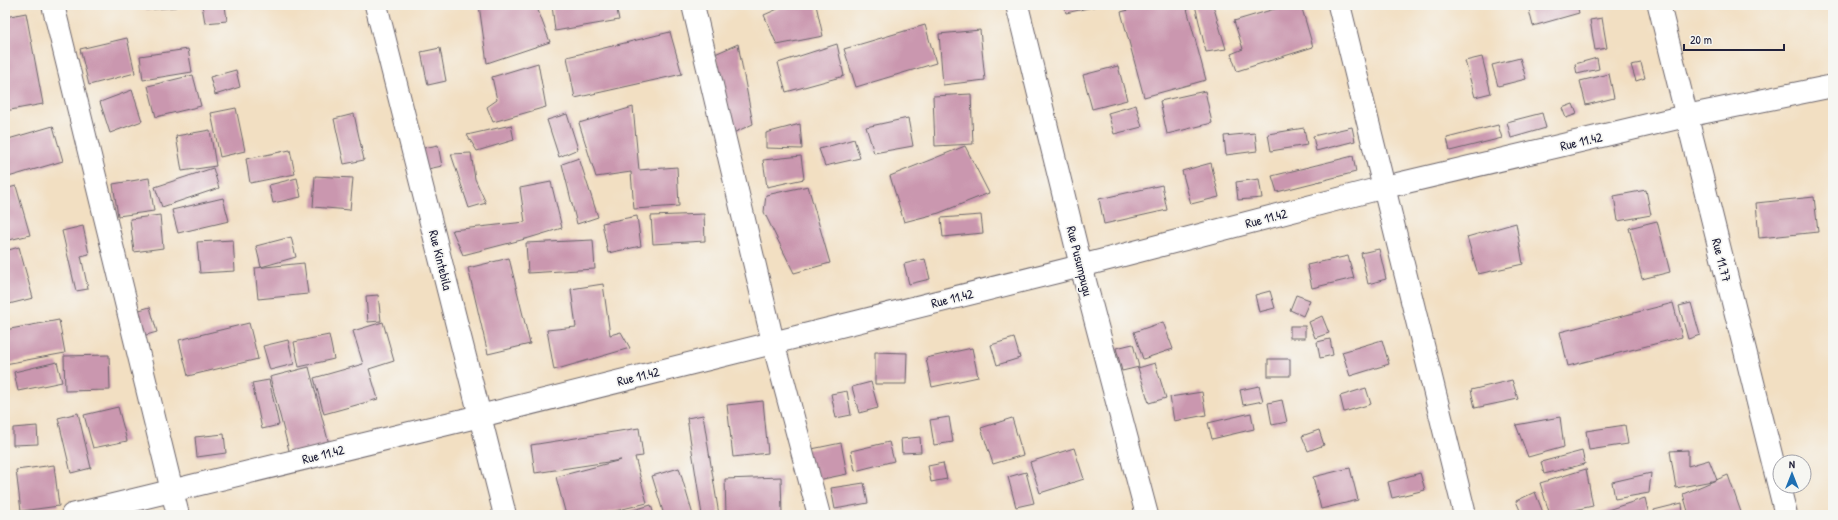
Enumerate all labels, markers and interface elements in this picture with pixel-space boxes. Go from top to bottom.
scale bar [1684,26,1784,52]
text: 20 m [1690,31,1712,48]
street label: Rue 11.42 [1558,127,1604,155]
street label: Rue 11.42 [1243,204,1289,232]
street label: Rue Pusumpugu [1063,224,1097,298]
street label: Rue Kintebila [425,228,457,292]
street label: Rue 11.77 [1708,236,1736,284]
street label: Rue 11.42 [929,284,975,312]
street label: Rue 11.42 [615,362,661,390]
street label: Rue 11.42 [300,440,346,468]
north arrow [1772,454,1812,494]
text: N [1789,457,1795,471]

